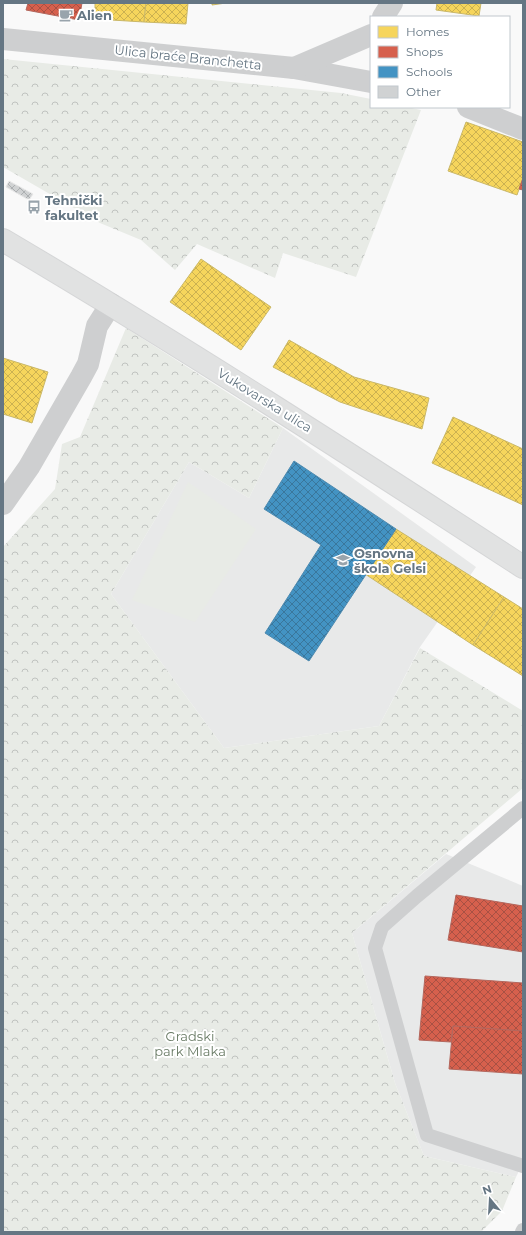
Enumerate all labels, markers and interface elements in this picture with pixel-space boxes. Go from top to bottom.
cafe icon: Alien [58,7,74,23]
place label: Alien [76,7,112,23]
legend [370,16,510,108]
text: Homes [406,24,449,39]
street label: Ulica braće Branchetta [114,41,262,73]
text: Shops [406,44,443,59]
text: Schools [406,64,452,79]
text: Other [406,84,441,99]
place label: Tehnički fakultet [45,192,103,223]
bus stop icon: Tehnički fakultet [26,199,42,215]
street label: Vukovarska ulica [215,365,315,435]
place label: Osnovna škola Gelsi [354,545,426,576]
school or university icon: Osnovna škola Gelsi [335,552,351,568]
park label: Gradski park Mlaka [154,1028,226,1059]
north arrow [470,1179,510,1219]
text: N [481,1181,493,1198]

